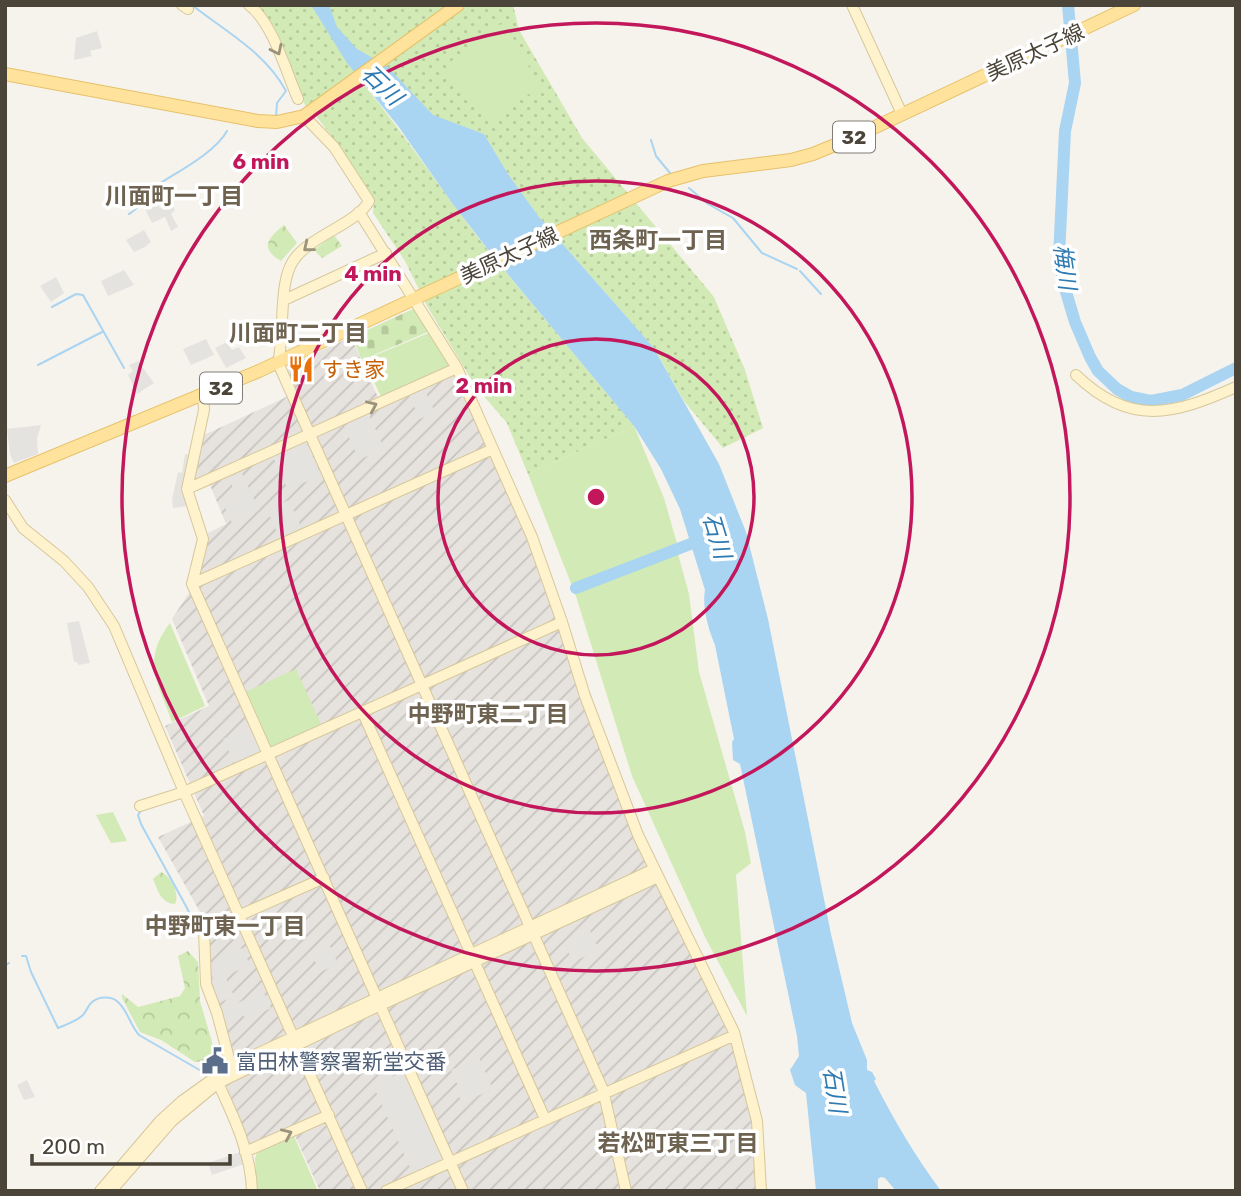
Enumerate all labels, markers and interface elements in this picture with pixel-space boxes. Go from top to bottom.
street label: 美原太子線 [982,18,1088,86]
one-way arrow [269,43,283,55]
water label: 石川 [356,59,410,113]
road number: 32 [833,122,875,153]
text: 6 min [233,149,289,174]
district label: 川面町一丁目 [105,182,243,210]
street label: 美原太子線 [456,221,562,289]
district label: 西条町一丁目 [589,226,727,254]
one-way arrow [304,238,316,251]
water label: 梅川 [1048,242,1082,295]
text: 4 min [344,261,402,286]
district label: 川面町二丁目 [229,319,367,347]
restaurant icon: すき家 [286,354,316,384]
place label: すき家 [322,357,385,382]
road number: 32 [200,372,242,404]
text: 2 min [456,373,512,398]
one-way arrow [365,400,377,414]
centre of rings [584,485,608,509]
water label: 石川 [697,510,738,565]
district label: 中野町東二丁目 [408,700,569,728]
district label: 中野町東一丁目 [145,912,306,940]
public building icon: 富田林警察署新堂交番 [200,1046,230,1076]
place label: 富田林警察署新堂交番 [236,1049,446,1074]
water label: 石川 [818,1065,853,1118]
scale bar [32,1122,229,1166]
one-way arrow [280,1128,292,1142]
district label: 若松町東三丁目 [598,1129,759,1157]
text: 200 m [42,1134,105,1159]

